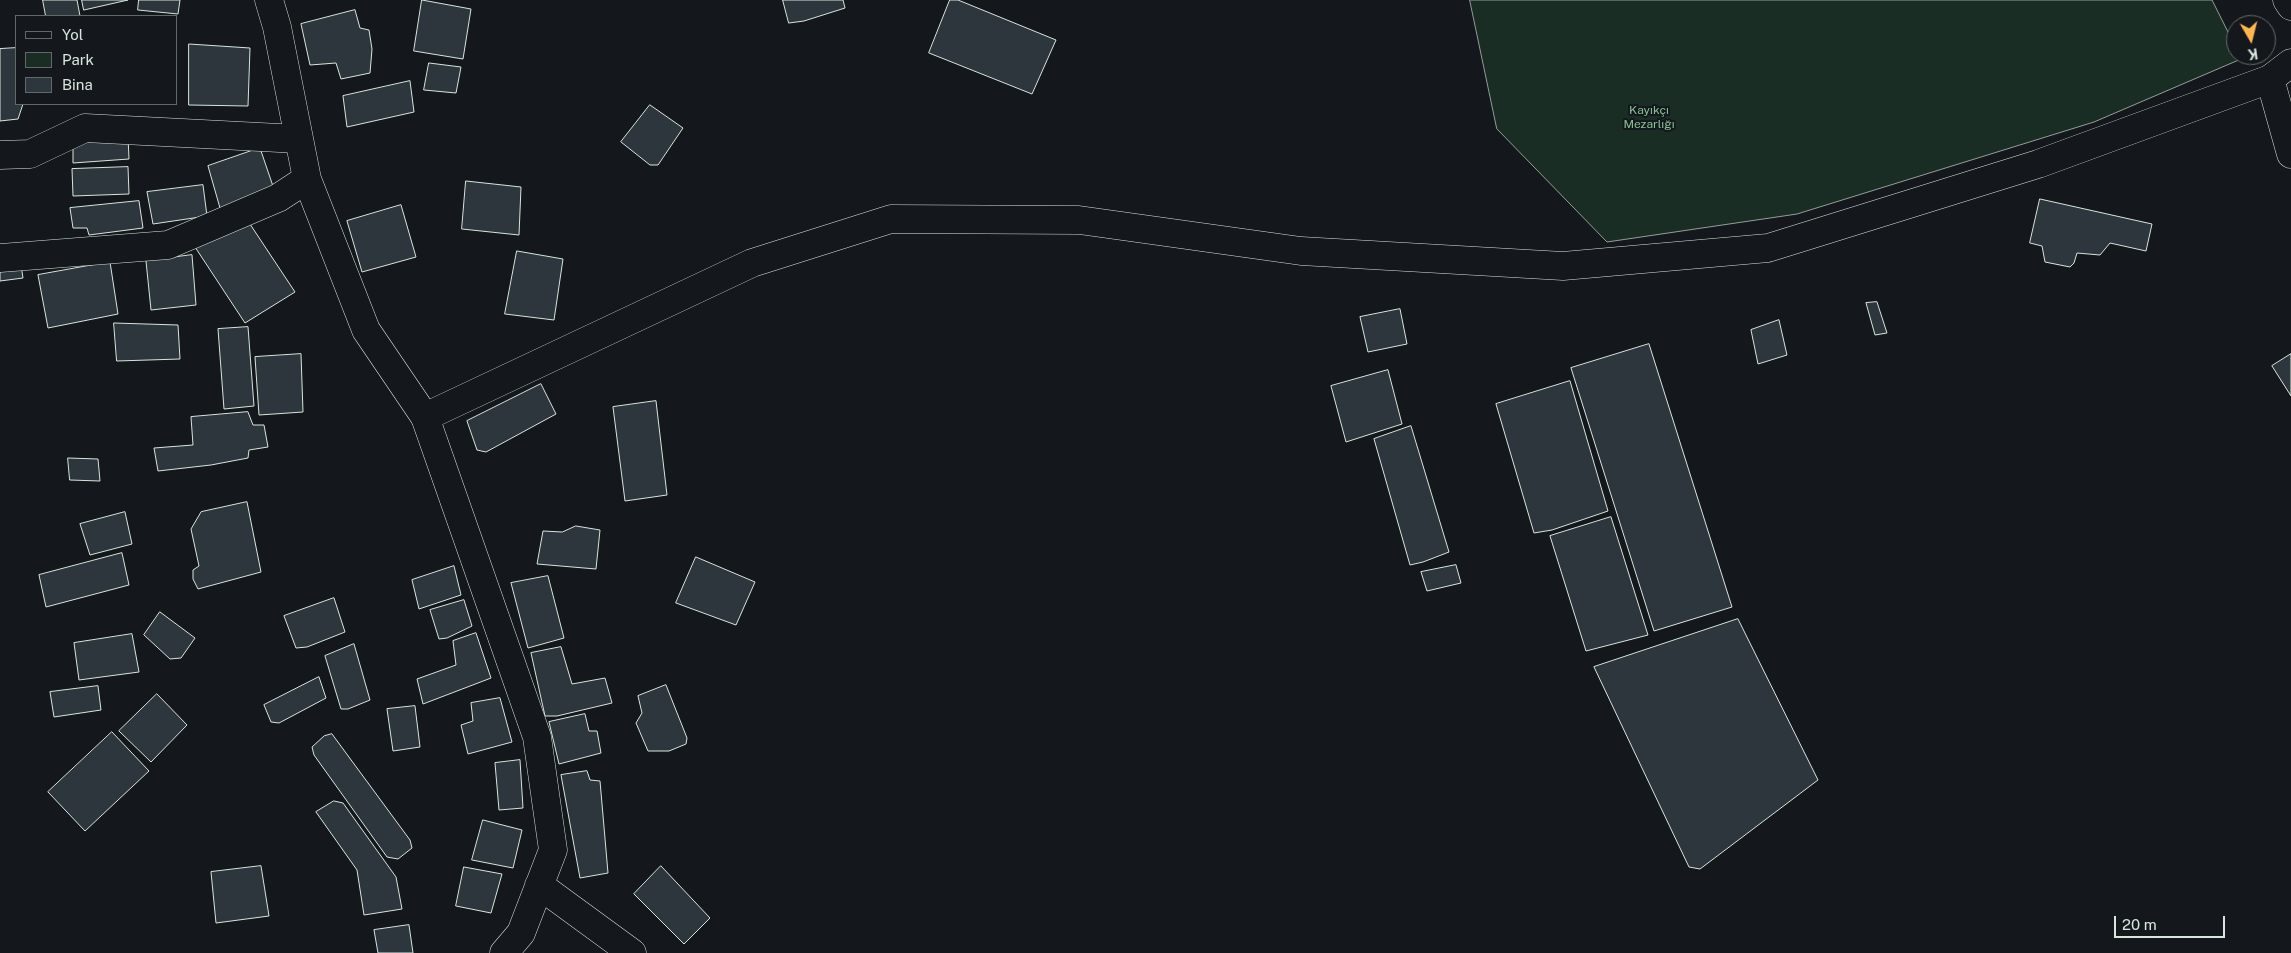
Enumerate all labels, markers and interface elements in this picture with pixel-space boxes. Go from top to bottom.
legend [15,15,178,105]
north arrow [2226,15,2276,65]
text: Yol [62,26,83,43]
text: K [2247,45,2259,62]
text: Park [62,51,94,68]
text: Bina [62,76,93,93]
park label: Kayıkçı Mezarlığı [1623,103,1675,131]
scale bar [2116,906,2227,938]
text: 20 m [2122,916,2157,933]

